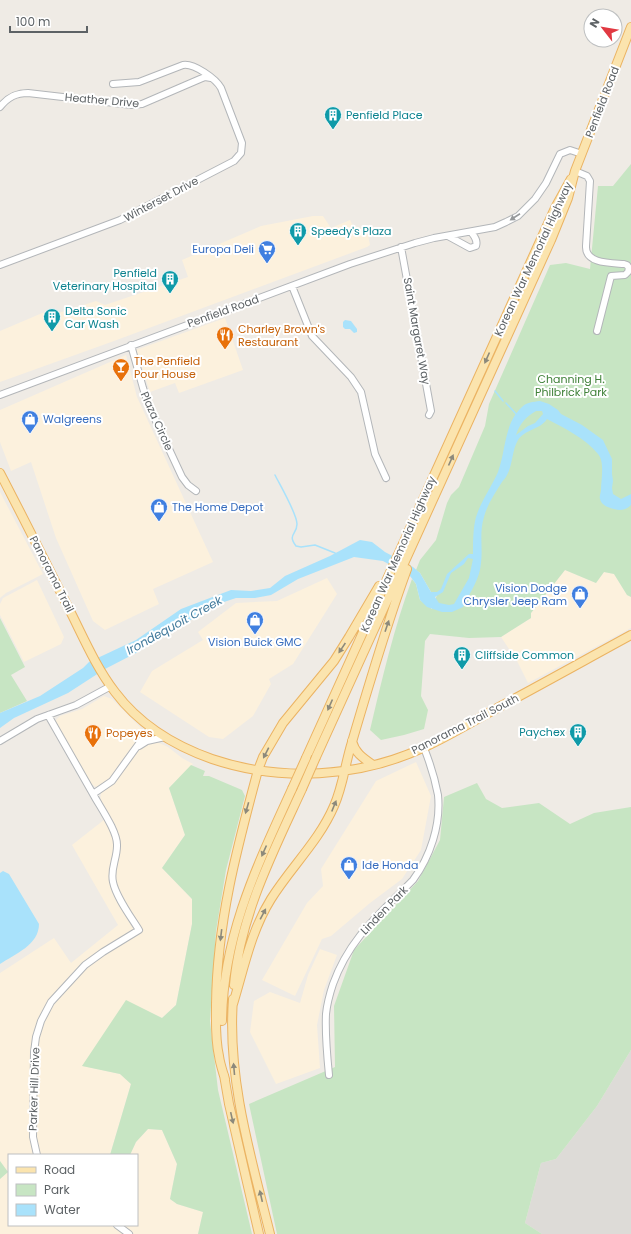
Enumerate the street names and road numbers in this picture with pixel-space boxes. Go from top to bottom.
street label: Penfield Road [581,64,623,140]
street label: Heather Drive [64,89,140,111]
street label: Winterset Drive [121,172,201,225]
street label: Korean War Memorial Highway [490,178,576,339]
street label: Saint Margaret Way [400,276,434,387]
street label: Penfield Road [185,291,261,331]
street label: Plaza Circle [137,389,177,453]
street label: Korean War Memorial Highway [356,473,440,635]
street label: Panorama Trail [26,533,78,615]
street label: Panorama Trail South [409,690,521,758]
street label: Linden Park [357,882,412,938]
street label: Parker Hill Drive [25,1047,43,1131]

